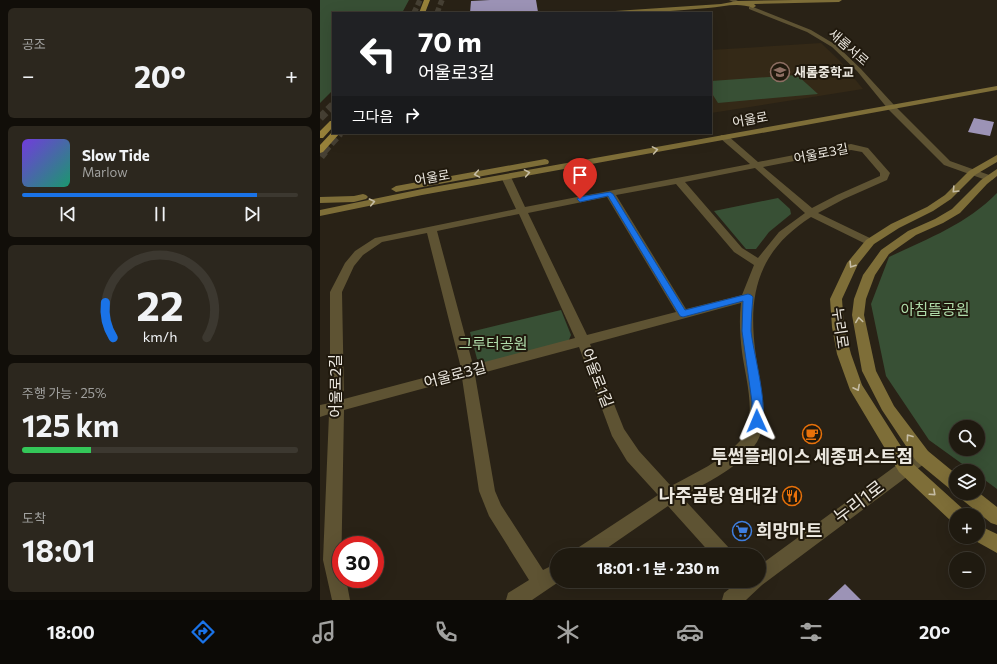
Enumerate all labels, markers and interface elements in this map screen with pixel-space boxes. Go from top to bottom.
text: 70 m [418,24,482,58]
street label: 새롬서로 [826,25,872,69]
icon: left [352,28,404,80]
text: 공조 [22,36,46,52]
text: 20° [134,57,186,94]
text: 어울로3길 [418,61,495,83]
school or university icon: 새롬중학교 [769,61,791,83]
text: − [22,62,35,89]
text: + [285,62,298,89]
place label: 새롬중학교 [794,64,854,80]
icon: right [401,104,423,126]
text: 그다음 [352,107,393,125]
street label: 어울로 [731,108,769,130]
street label: 어울로3길 [792,140,850,166]
text: Slow Tide [82,146,150,164]
one-way arrow [652,146,658,155]
pin [563,158,597,199]
text: Marlow [82,164,128,180]
icon: arrive [569,164,591,186]
street label: 어울로 [413,166,451,188]
one-way arrow [473,169,480,178]
one-way arrow [524,170,530,178]
one-way arrow [953,185,960,193]
one-way arrow [369,199,375,207]
icon: previous [57,203,79,225]
icon: pause [149,203,171,225]
icon: next [241,203,263,225]
one-way arrow [849,261,857,268]
text: 22 [136,279,184,330]
park label: 아침뜰공원 [900,300,970,318]
street label: 누리로 [829,306,853,350]
one-way arrow [855,317,864,323]
text: km/h [143,327,177,345]
park label: 그루터공원 [458,334,528,352]
street label: 어울로1길 [578,346,617,410]
street label: 어울로2길 [326,354,344,418]
street label: 어울로3길 [422,357,488,391]
one-way arrow [852,384,859,392]
text: 주행 가능 · 25% [22,385,107,401]
position arrow [736,400,778,442]
text: 125 km [22,406,119,443]
map controls [949,420,985,588]
button: search [949,420,985,456]
cafe icon: 투썸플레이스 세종퍼스트점 [801,423,823,445]
one-way arrow [907,435,914,442]
place label: 투썸플레이스 세종퍼스트점 [711,445,913,467]
button: layers [949,464,985,500]
street label: 누리1로 [829,475,888,527]
place label: 나주곰탕 염대감 [659,484,778,506]
restaurant icon: 나주곰탕 염대감 [781,485,803,507]
one-way arrow [928,488,935,495]
button: + [949,508,985,544]
text: 도착 [22,510,46,526]
place label: 희망마트 [756,519,822,541]
supermarket icon: 희망마트 [731,520,753,542]
text: 18:01 [22,531,96,568]
speed limit sign: 30 [332,536,384,588]
button: − [949,552,985,588]
text: 18:01 · 1 분 · 230 m [597,559,719,577]
icon: directions [189,618,217,646]
icon: music [310,618,338,646]
icon: phone [432,618,460,646]
icon: climate [554,618,582,646]
icon: car [676,618,704,646]
icon: filters [797,618,825,646]
text: 18:00 [47,621,95,643]
text: 20° [919,621,950,643]

